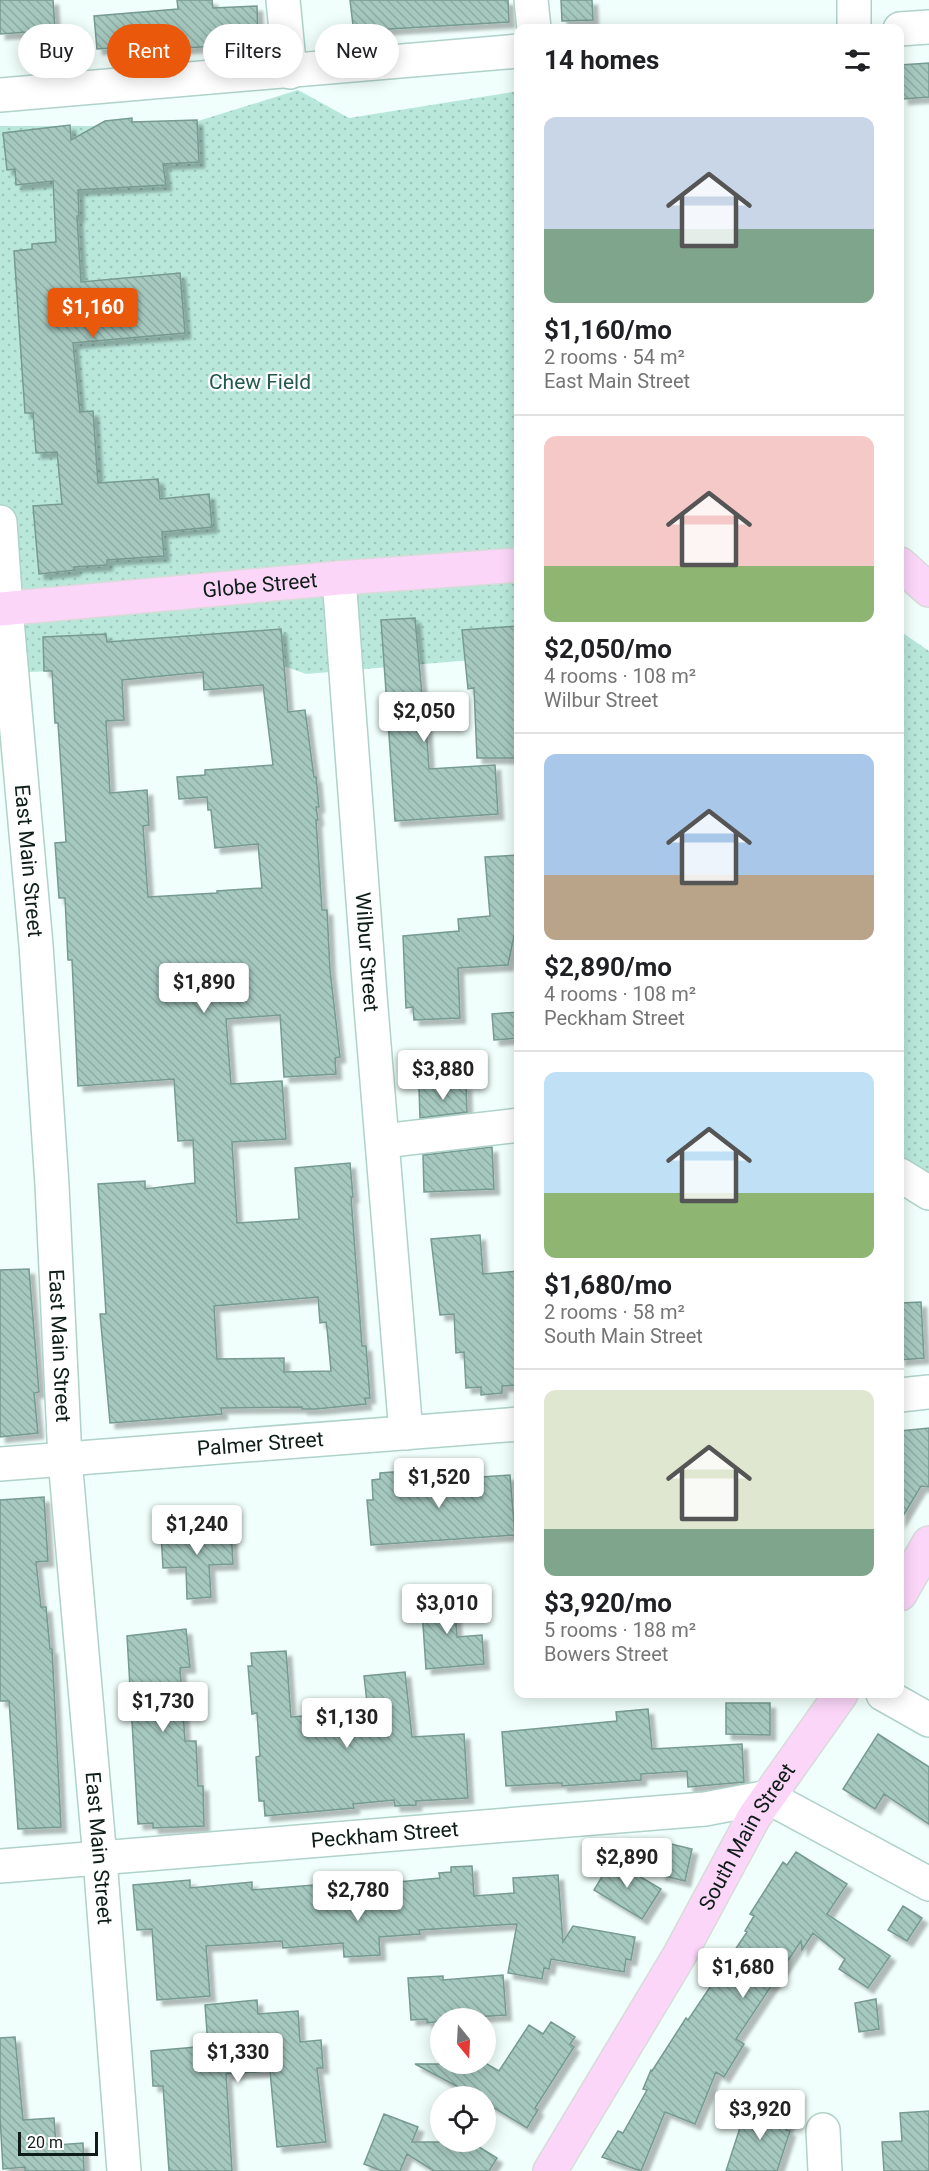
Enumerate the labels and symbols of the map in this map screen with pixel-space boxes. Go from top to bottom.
pin: $1,160 [44,288,142,339]
park label: Chew Field [209,370,311,394]
street label: Globe Street [202,568,318,602]
pin: $2,050 [375,692,473,743]
street label: East Main Street [10,783,47,938]
street label: Wilbur Street [350,891,383,1013]
pin: $1,890 [155,963,253,1014]
pin: $3,880 [394,1050,492,1101]
street label: East Main Street [44,1269,75,1423]
street label: Palmer Street [196,1427,325,1461]
pin: $1,520 [390,1458,488,1509]
pin: $1,240 [148,1505,246,1556]
pin: $3,010 [398,1584,496,1635]
pin: $1,730 [114,1682,212,1733]
pin: $1,130 [298,1698,396,1749]
street label: South Main Street [694,1759,800,1914]
street label: East Main Street [80,1771,117,1926]
street label: Peckham Street [310,1817,460,1853]
pin: $2,890 [578,1838,676,1889]
pin: $2,780 [309,1871,407,1922]
pin: $1,680 [694,1948,792,1999]
north arrow [430,2008,496,2074]
pin: $1,330 [189,2033,287,2084]
pin: $3,920 [711,2090,809,2141]
scale bar [18,2129,98,2156]

